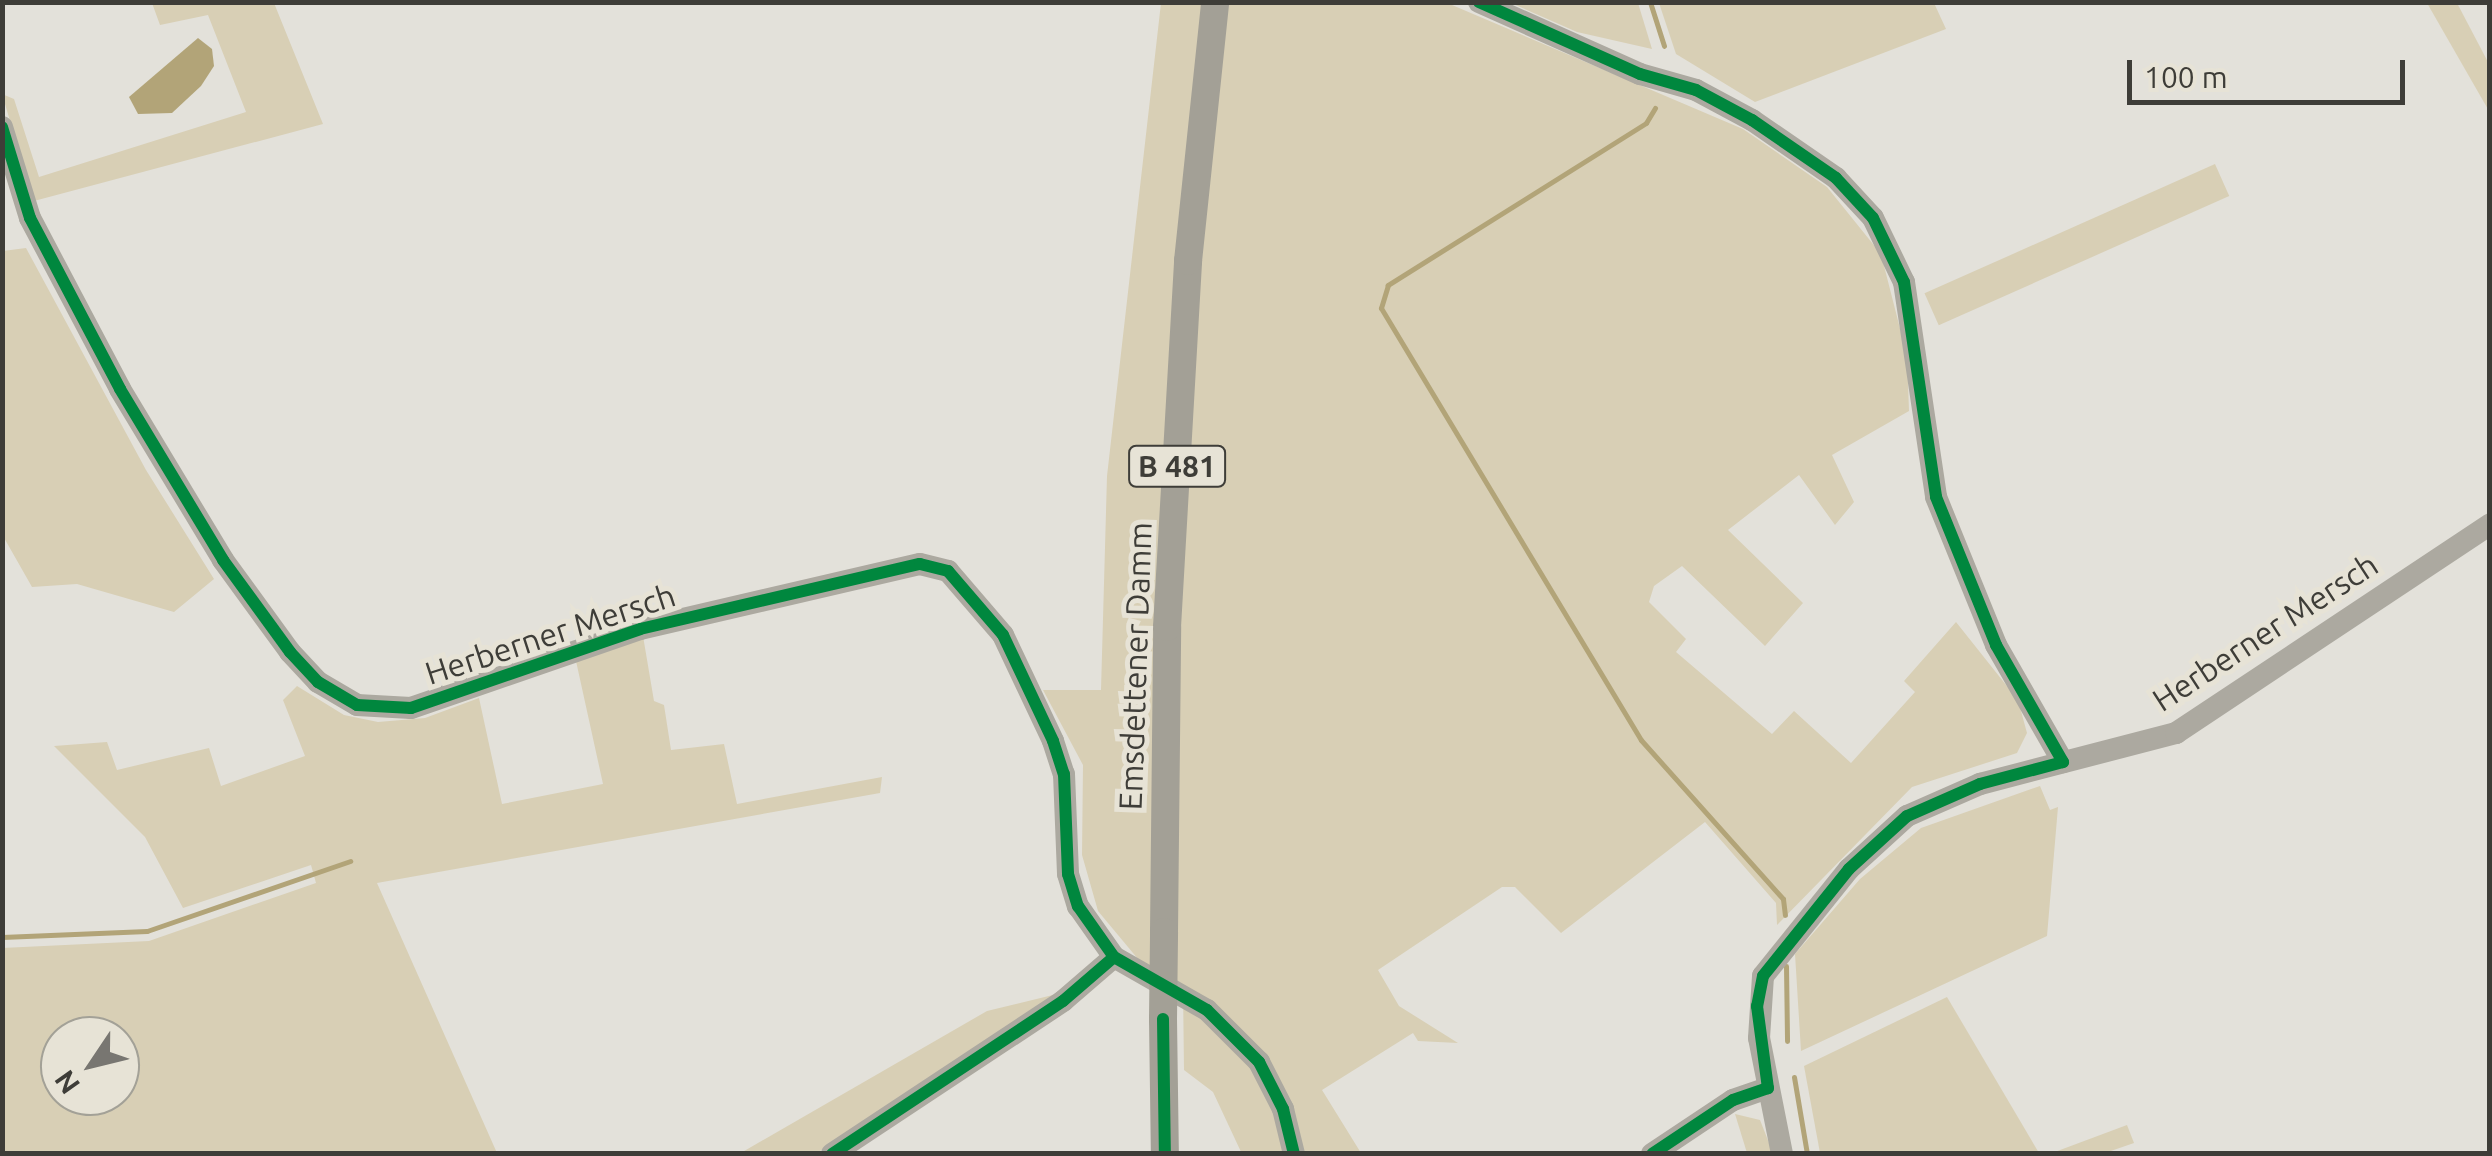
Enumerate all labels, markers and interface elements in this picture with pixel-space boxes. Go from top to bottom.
scale bar [2132,40,2410,102]
text: 100 m [2144,60,2228,94]
road number: B 481 [1127,441,1227,491]
street label: Emsdettener Damm [1111,521,1159,811]
street label: Herberner Mersch [2145,545,2385,719]
street label: Herberner Mersch [420,575,680,693]
north arrow [40,1016,140,1116]
text: N [48,1065,85,1100]

